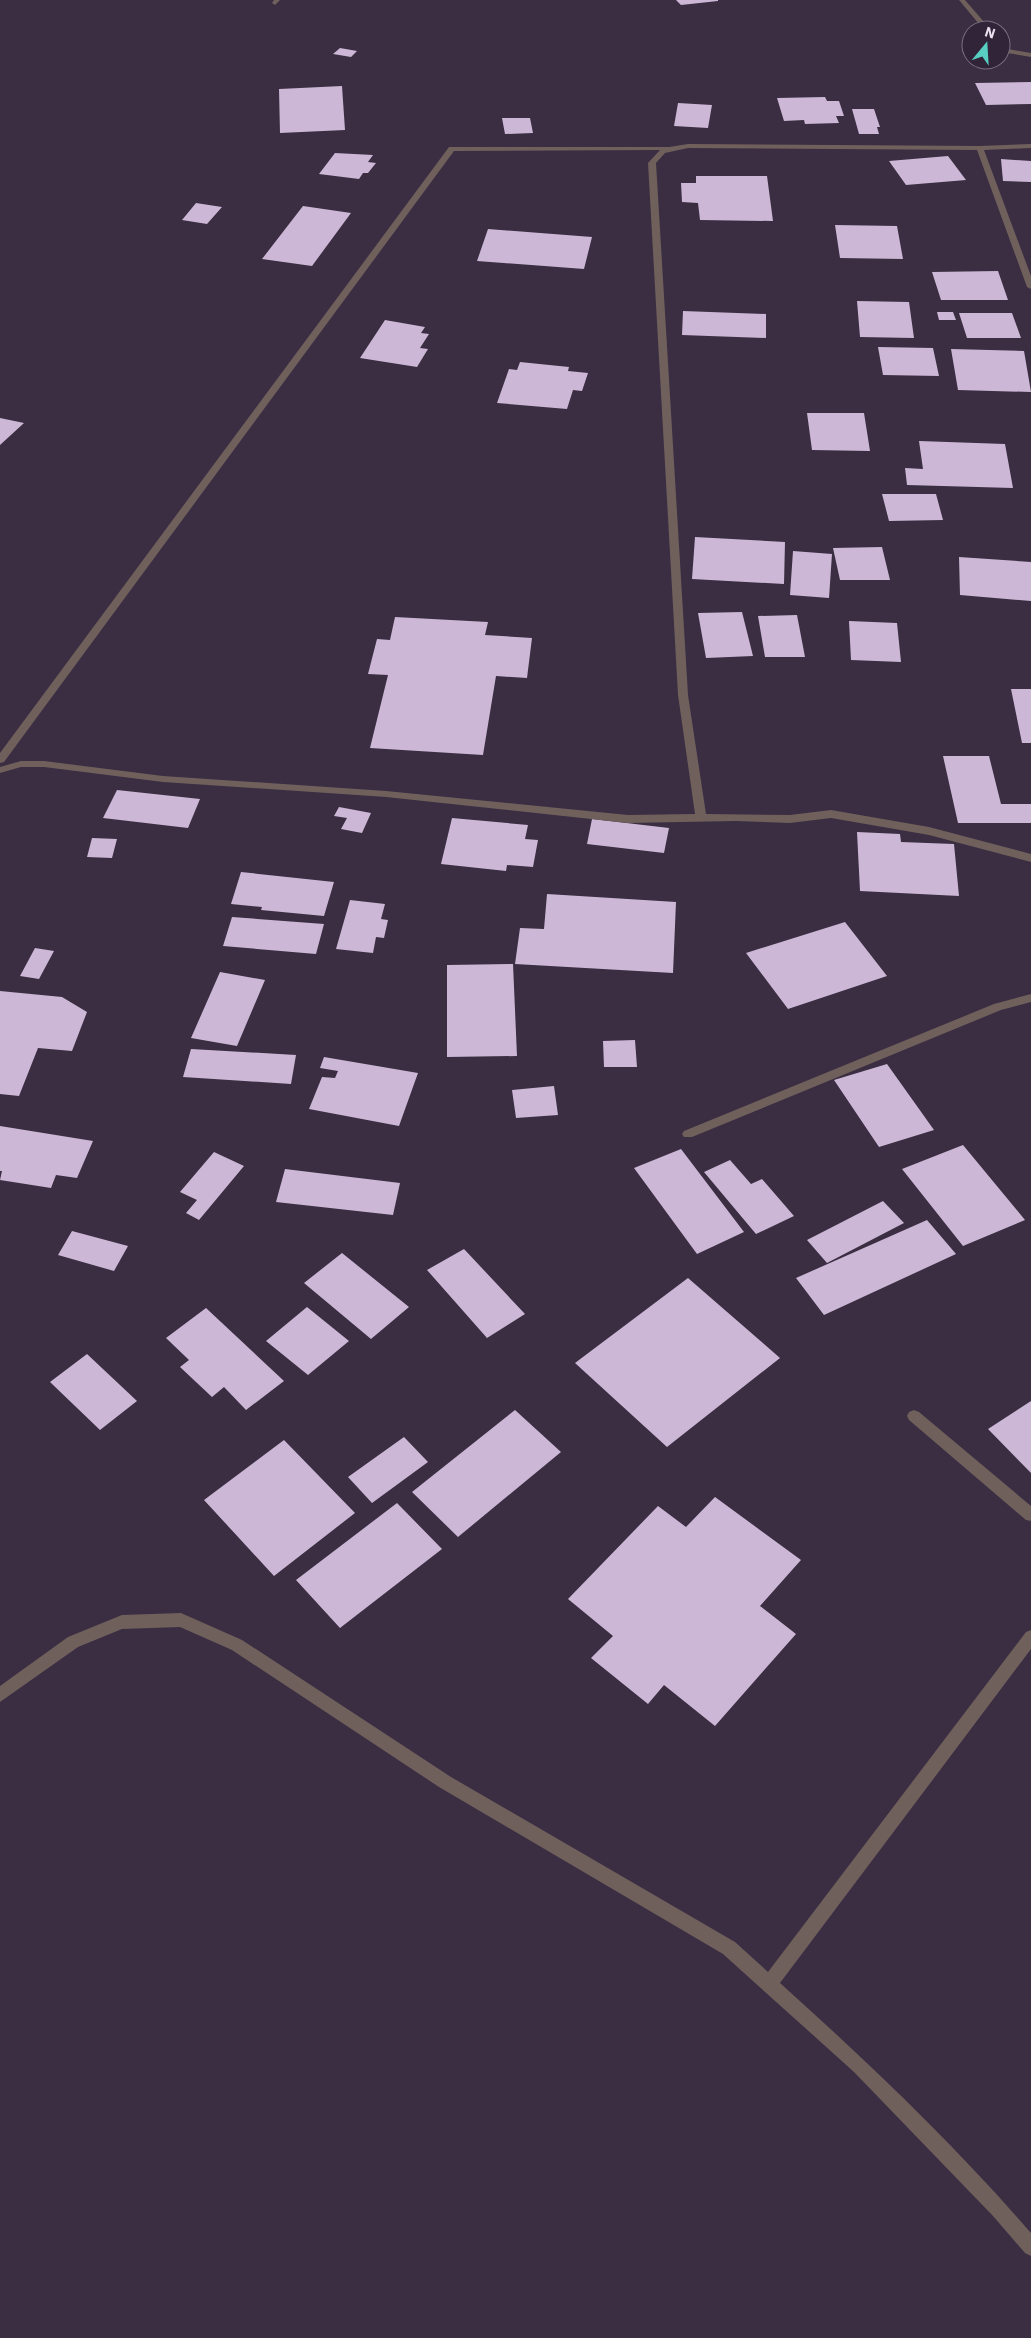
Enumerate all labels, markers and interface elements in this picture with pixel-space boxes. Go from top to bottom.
north arrow [961,20,1011,70]
text: N [982,23,998,43]

